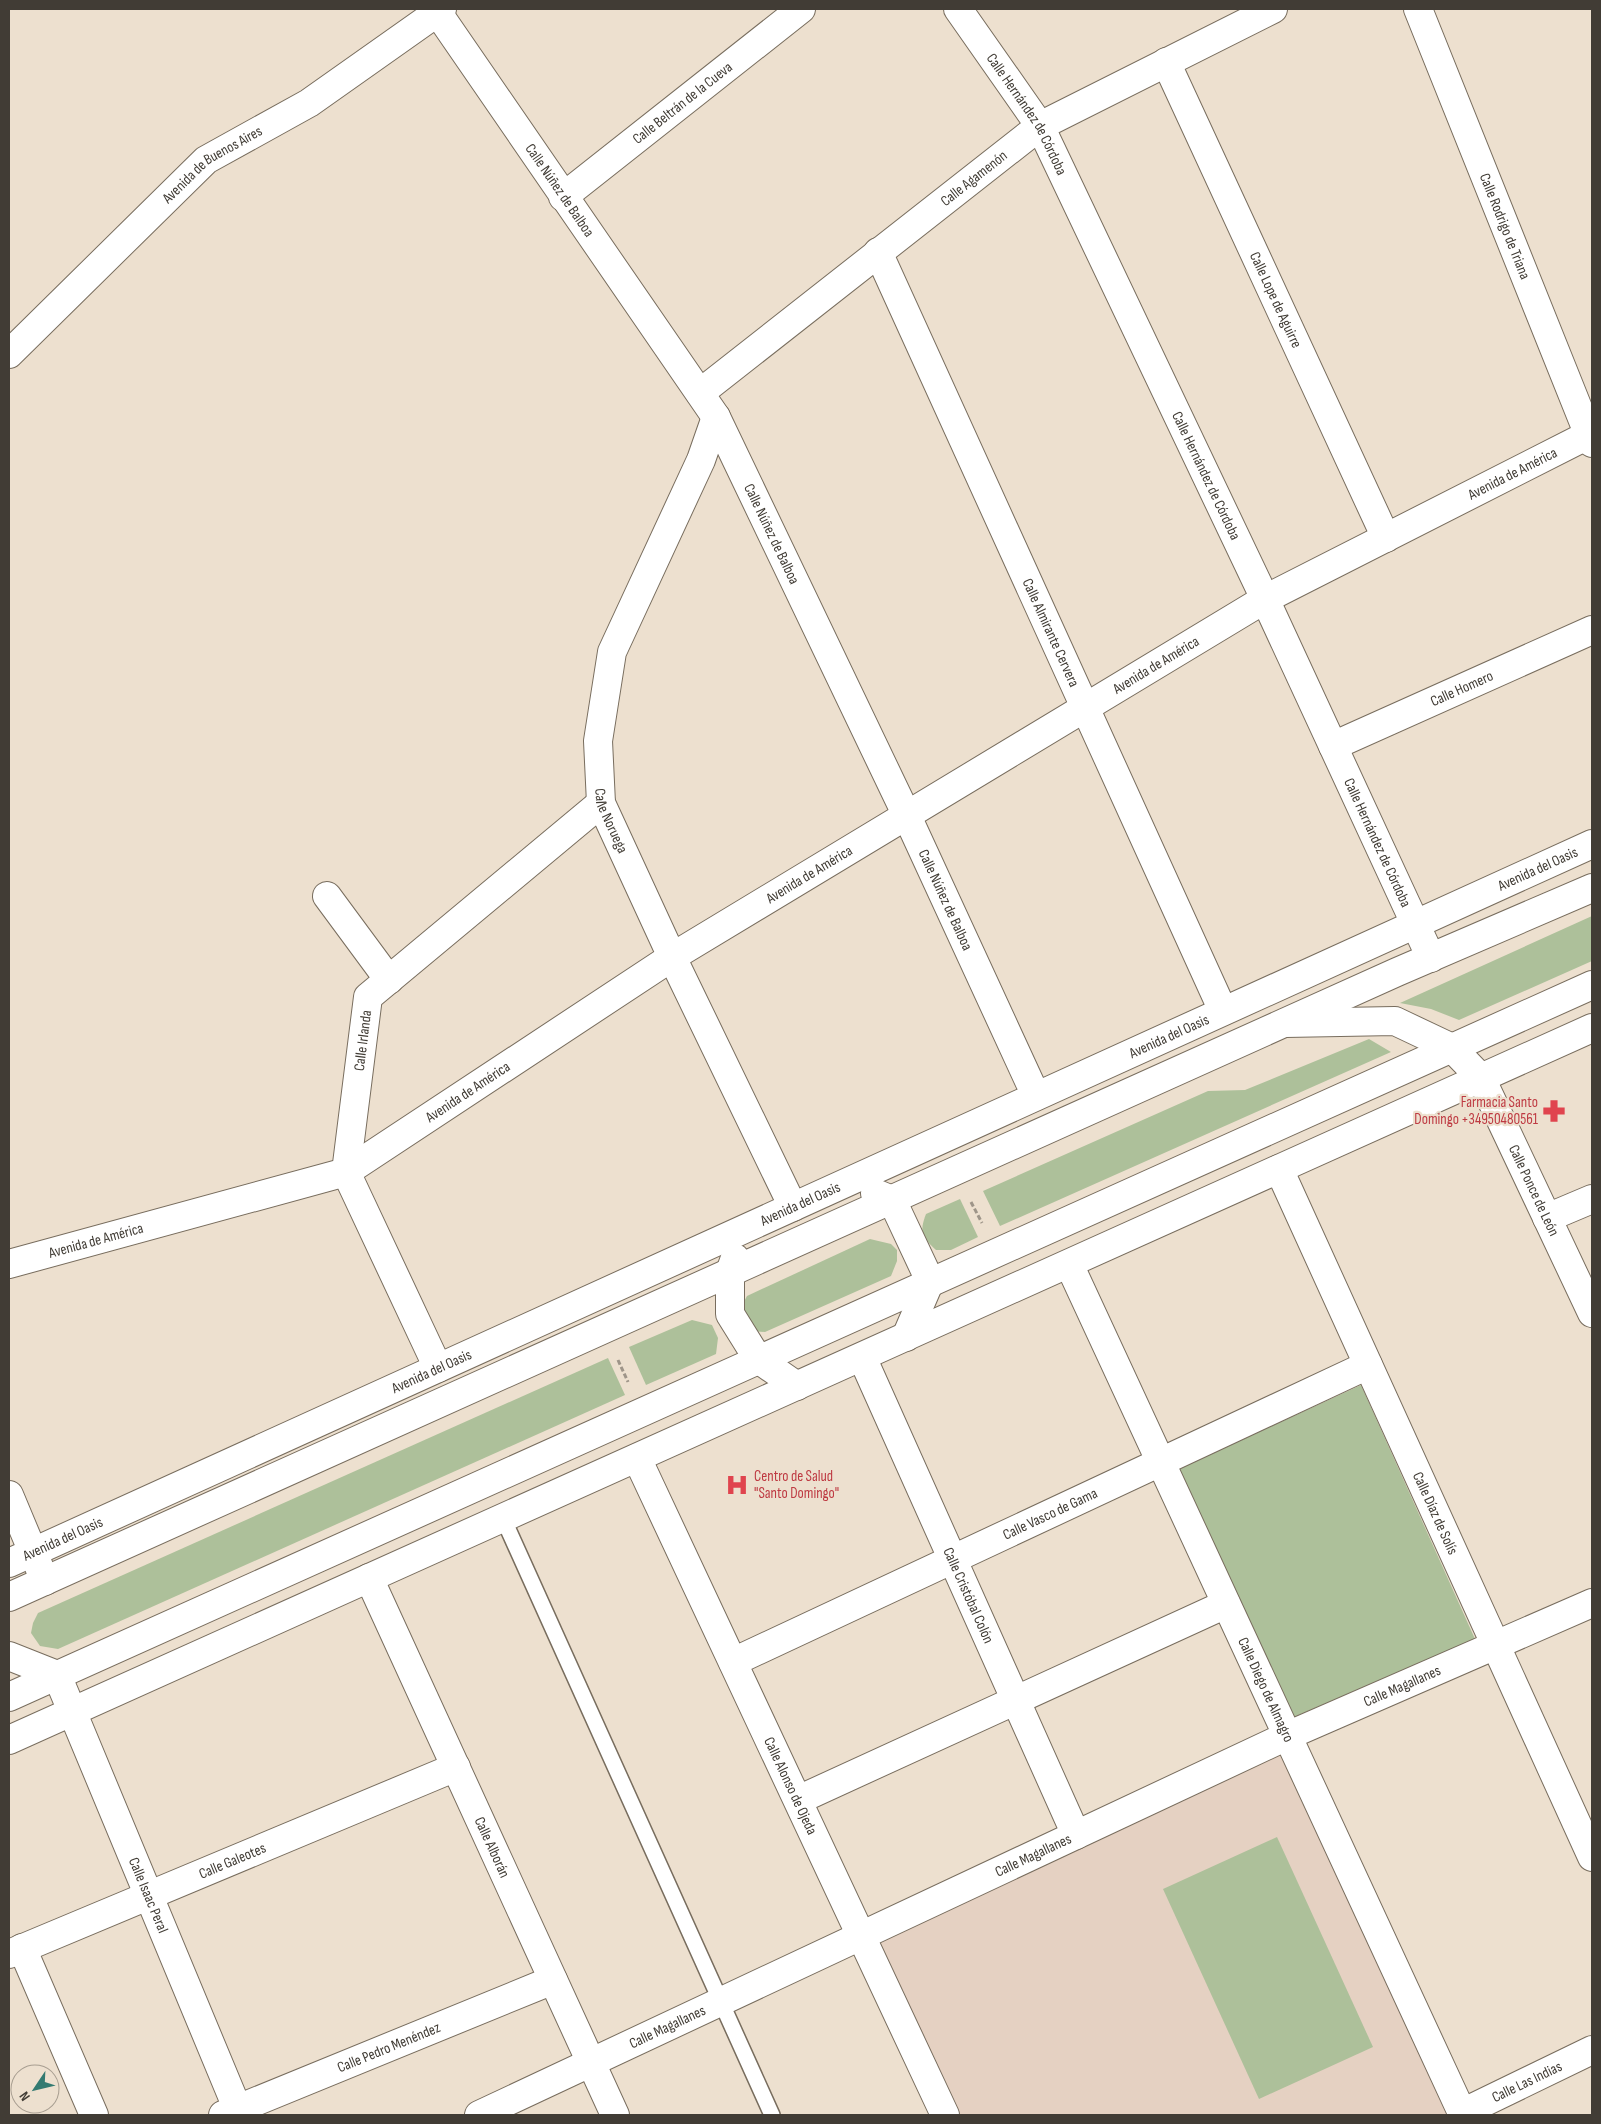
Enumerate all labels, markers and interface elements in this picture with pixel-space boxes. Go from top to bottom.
street label: Calle Hernández de Córdoba [982,49,1072,178]
street label: Calle Beltrán de la Cueva [628,57,736,148]
street label: Avenida de Buenos Aires [157,121,266,208]
street label: Calle Núñez de Balboa [521,140,599,241]
street label: Calle Agamenón [936,146,1011,210]
street label: Calle Rodrigo de Triana [1475,170,1535,282]
street label: Calle Lope de Aguirre [1245,249,1306,351]
street label: Calle Hernández de Córdoba [1168,408,1245,543]
street label: Avenida de América [1464,443,1560,504]
street label: Calle Núñez de Balboa [740,481,804,587]
street label: Calle Almirante Cervera [1018,575,1084,690]
street label: Avenida de América [1108,631,1203,699]
street label: Calle Homero [1427,666,1496,711]
street label: Calle Hernández de Córdoba [1340,775,1416,910]
street label: Calle Noruega [591,788,632,856]
street label: Avenida de América [762,841,856,908]
street label: Avenida del Oasis [1494,842,1581,895]
street label: Calle Núñez de Balboa [914,846,977,954]
street label: Calle Irlanda [349,1009,376,1072]
street label: Avenida del Oasis [1125,1010,1212,1063]
street label: Avenida de América [421,1057,514,1127]
place label: Farmacia Santo Domingo +34950480561 [1414,1093,1539,1129]
pharmacy icon: Farmacia Santo Domingo +34950480561 [1541,1098,1567,1124]
street label: Calle Ponce de León [1504,1141,1564,1239]
street label: Avenida del Oasis [756,1177,843,1230]
street label: Avenida de América [45,1218,146,1263]
street label: Avenida del Oasis [388,1345,474,1398]
place label: Centro de Salud "Santo Domingo" [754,1467,839,1503]
street label: Calle Díaz de Solís [1408,1469,1463,1557]
hospital icon: Centro de Salud "Santo Domingo" [724,1472,750,1498]
street label: Calle Vasco de Gama [1000,1483,1101,1544]
street label: Avenida del Oasis [19,1512,106,1565]
street label: Calle Cristóbal Colón [939,1544,998,1646]
street label: Calle Diego de Almagro [1234,1634,1298,1745]
street label: Calle Magallanes [1361,1661,1444,1711]
street label: Calle Alonso de Ojeda [760,1734,822,1838]
street label: Calle Alborán [470,1814,514,1881]
street label: Calle Magallanes [992,1829,1074,1881]
street label: Calle Galeotes [196,1838,269,1883]
street label: Calle Isaac Peral [124,1854,173,1936]
street label: Calle Magallanes [626,2001,709,2053]
street label: Calle Pedro Menéndez [334,2017,444,2077]
street label: Calle Las Indias [1489,2057,1565,2107]
north arrow [10,2064,60,2114]
text: N [16,2088,34,2104]

